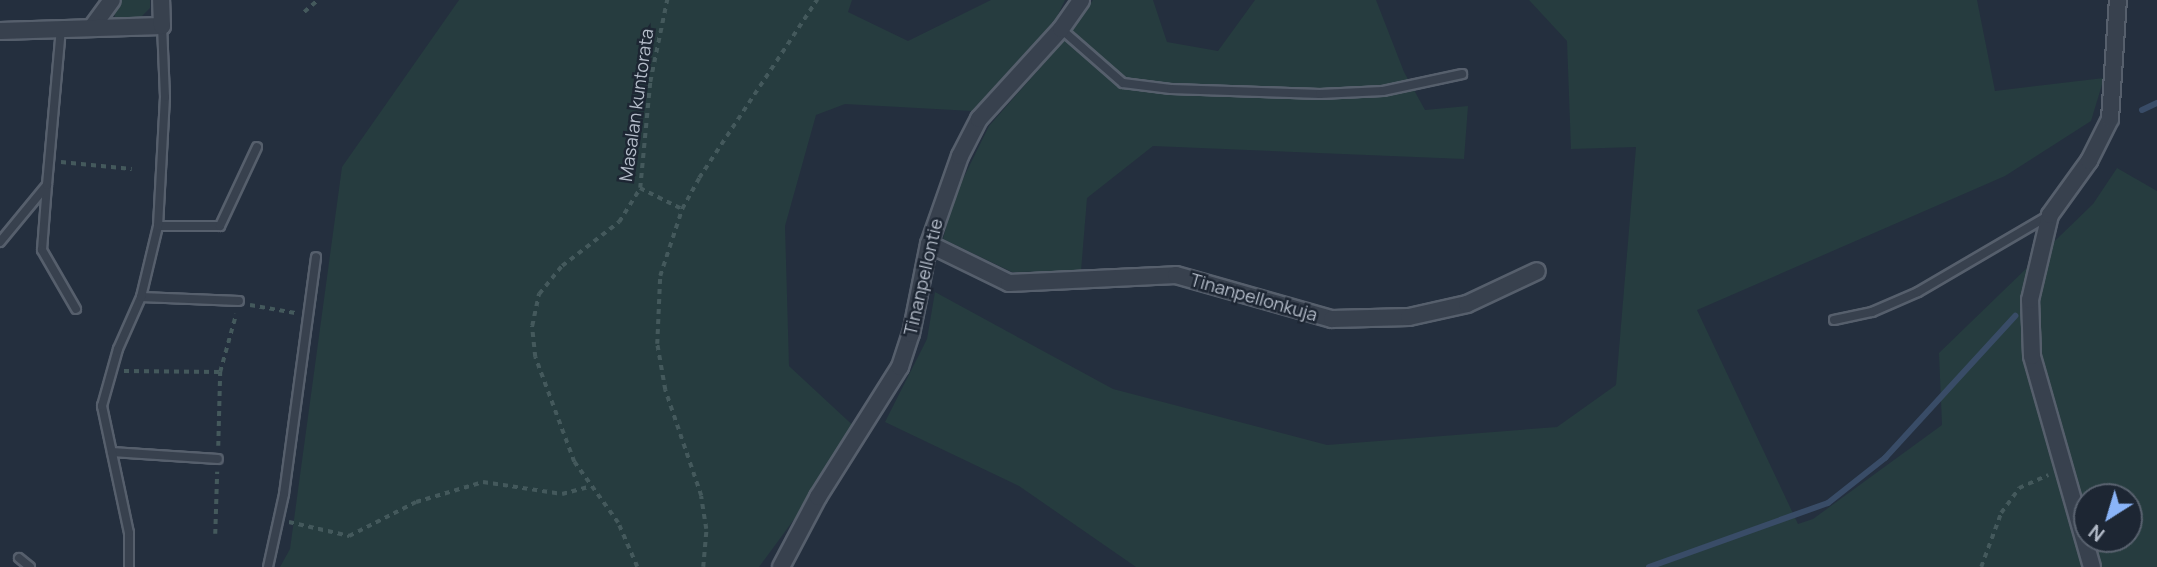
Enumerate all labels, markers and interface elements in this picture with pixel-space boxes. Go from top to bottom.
street label: Masalan kuntorata [615,27,657,183]
street label: Tinanpellontie [899,217,947,337]
street label: Tinanpellonkuja [1188,269,1320,325]
north arrow [2073,483,2143,553]
text: N [2083,519,2110,548]

